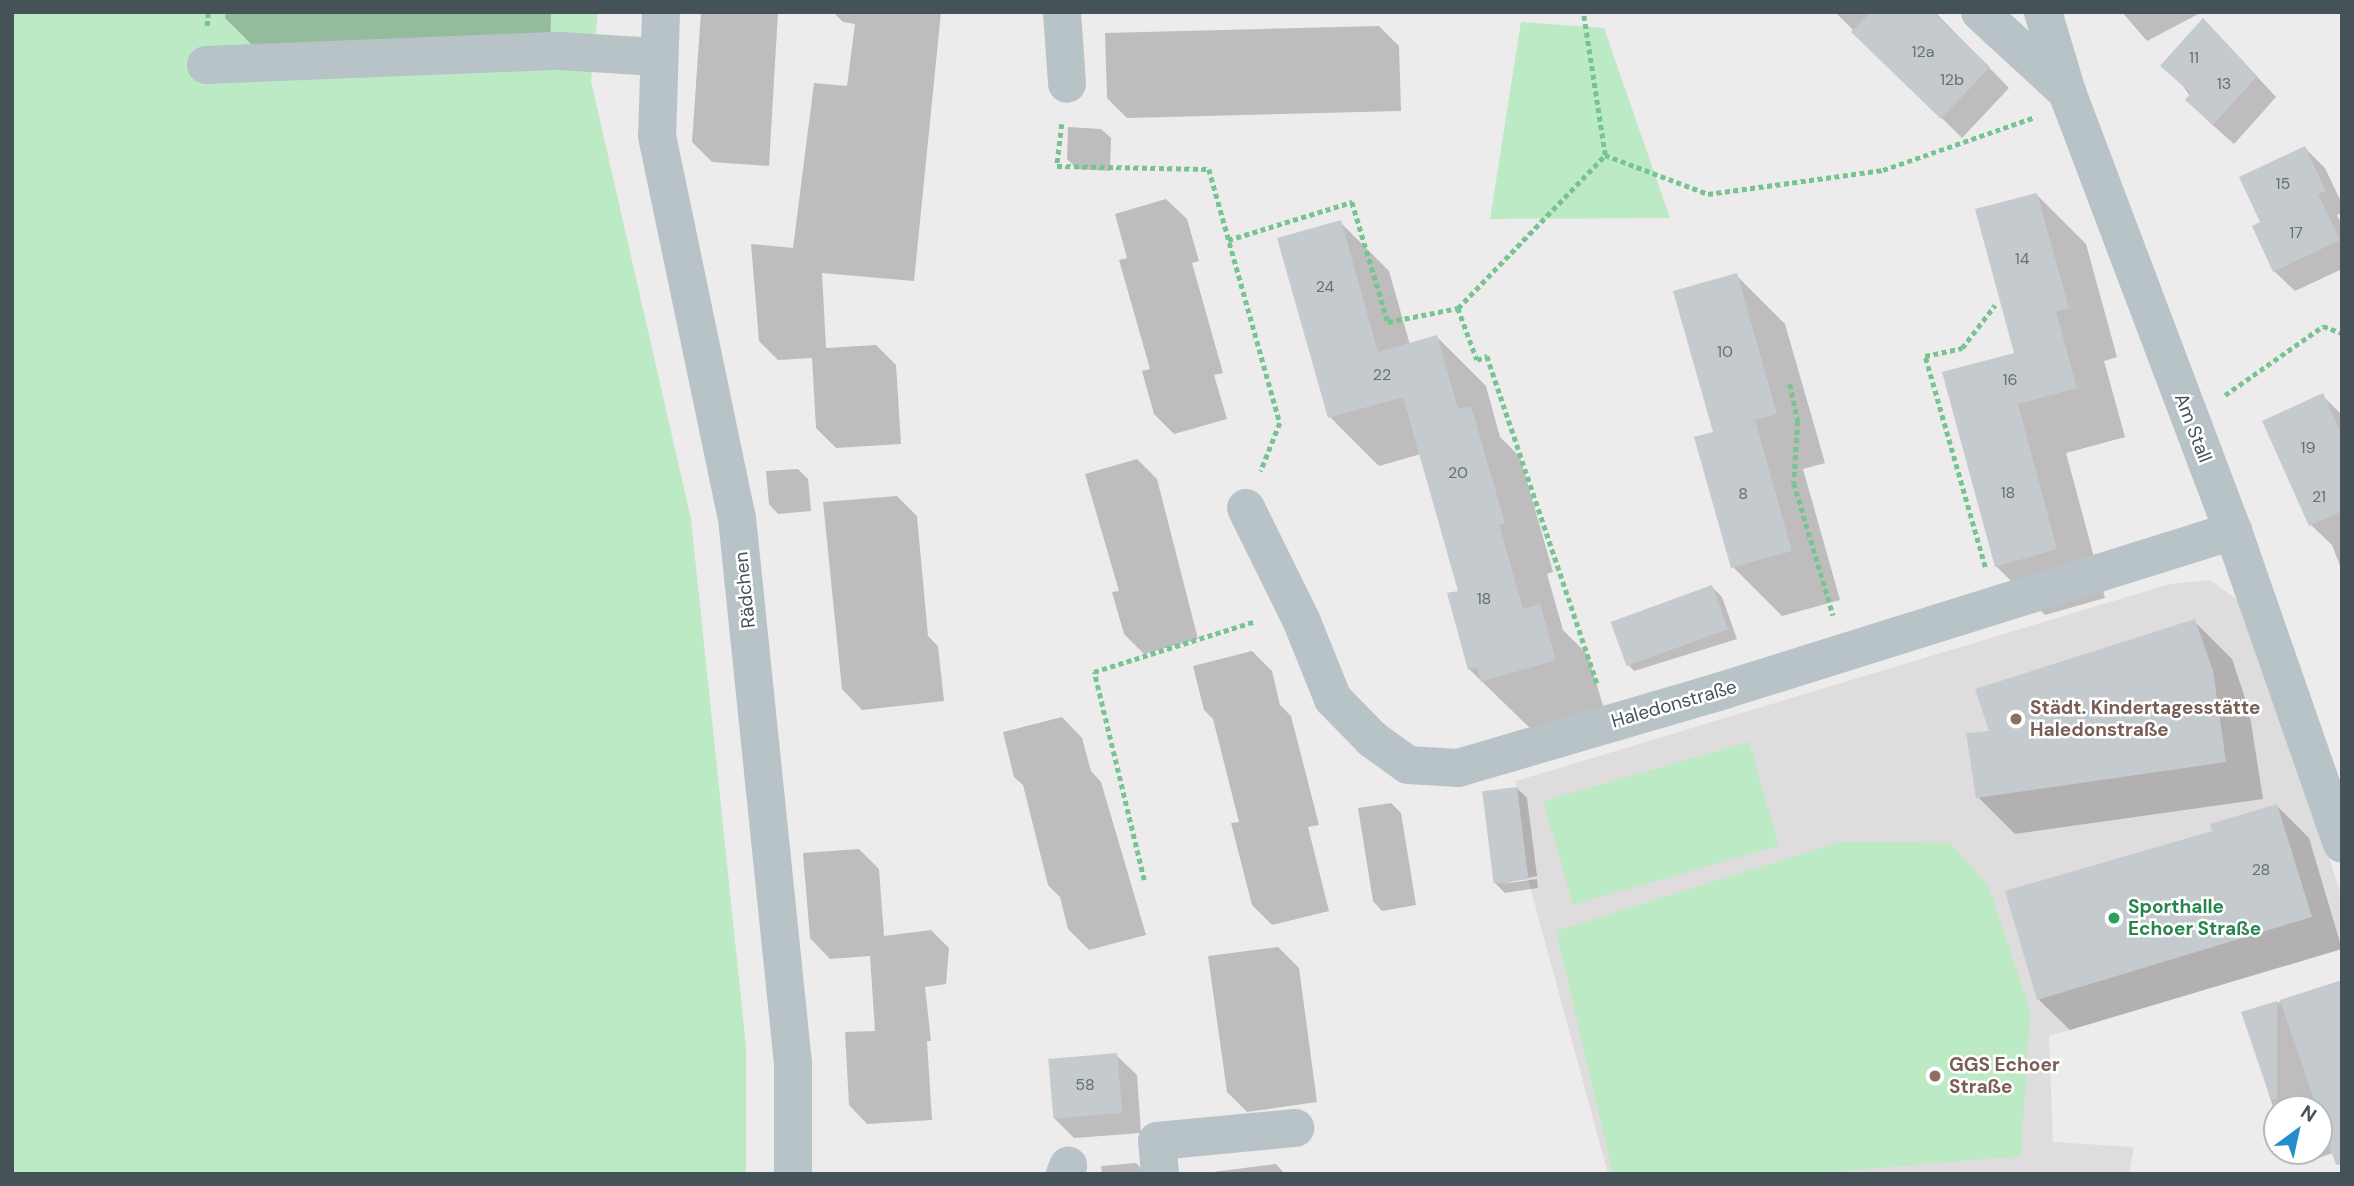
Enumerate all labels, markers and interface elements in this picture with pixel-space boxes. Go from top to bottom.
house number: 12a [1912,42,1934,62]
house number: 11 [2189,48,2199,68]
house number: 12b [1940,70,1964,90]
house number: 13 [2217,74,2231,94]
house number: 15 [2276,174,2290,194]
house number: 17 [2289,223,2303,243]
house number: 14 [2015,249,2029,269]
house number: 24 [1316,277,1334,297]
house number: 10 [1717,342,1733,362]
house number: 22 [1373,365,1391,385]
house number: 16 [2002,370,2018,390]
street label: Am Stall [2169,390,2217,466]
house number: 19 [2300,438,2316,458]
house number: 20 [1448,463,1468,483]
house number: 18 [2001,483,2015,503]
house number: 8 [1738,484,1748,504]
house number: 21 [2312,487,2326,507]
street label: Rädchen [730,551,760,629]
house number: 18 [1477,589,1491,609]
street label: Haledonstraße [1609,675,1739,733]
place label: Städt. Kindertagesstätte Haledonstraße [2030,697,2260,741]
marker: Städt. Kindertagesstätte Haledonstraße [2008,711,2024,727]
house number: 28 [2252,860,2270,880]
place label: Sporthalle Echoer Straße [2128,896,2261,940]
marker: Sporthalle Echoer Straße [2106,910,2122,926]
place label: GGS Echoer Straße [1949,1054,2060,1098]
marker: GGS Echoer Straße [1927,1068,1943,1084]
house number: 58 [1075,1075,1095,1095]
north arrow [2263,1095,2333,1165]
text: N [2296,1099,2321,1128]

